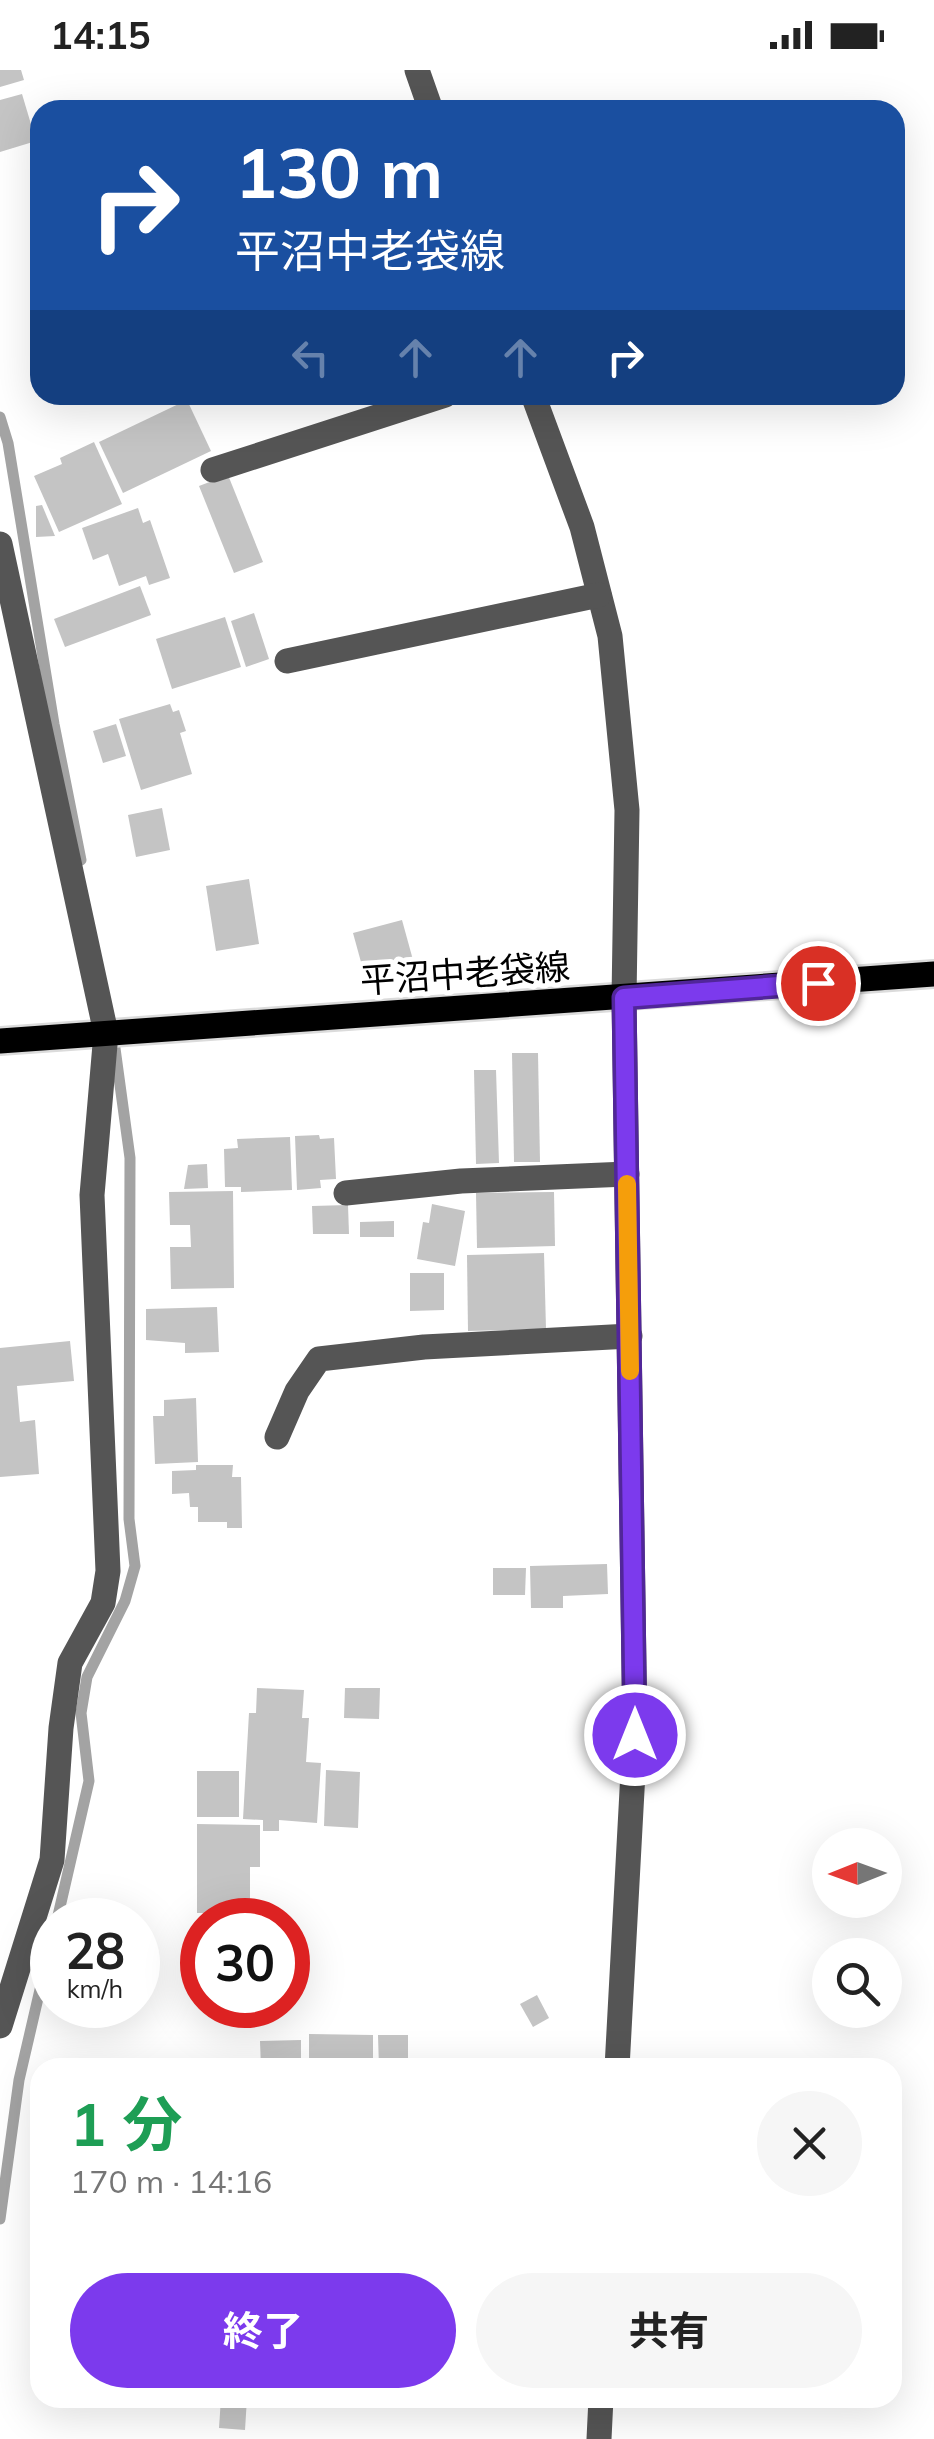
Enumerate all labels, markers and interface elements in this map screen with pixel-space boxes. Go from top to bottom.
text: 14:15 [50,11,151,59]
text: 130 m [235,128,443,216]
icon: right [70,140,200,270]
text: 平沼中老袋線 [235,222,505,278]
icon: left [283,330,338,385]
icon: ahead [388,330,443,385]
icon: ahead [493,330,548,385]
icon: right [598,330,653,385]
pin [776,941,861,1026]
street label: 平沼中老袋線 [359,944,571,1002]
icon: arrive [791,956,846,1011]
position arrow [583,1683,687,1787]
north arrow [812,1828,902,1918]
map controls [812,1828,902,2028]
speed limit sign: 30 [180,1898,310,2028]
text: 28 [65,1919,125,1982]
button: search [812,1938,902,2028]
text: km/h [67,1973,123,2004]
text: 1 分 [70,2086,182,2161]
button: close [757,2091,862,2196]
text: 170 m · 14:16 [70,2161,272,2201]
button: 終了 [70,2273,456,2388]
button: 共有 [476,2273,862,2388]

